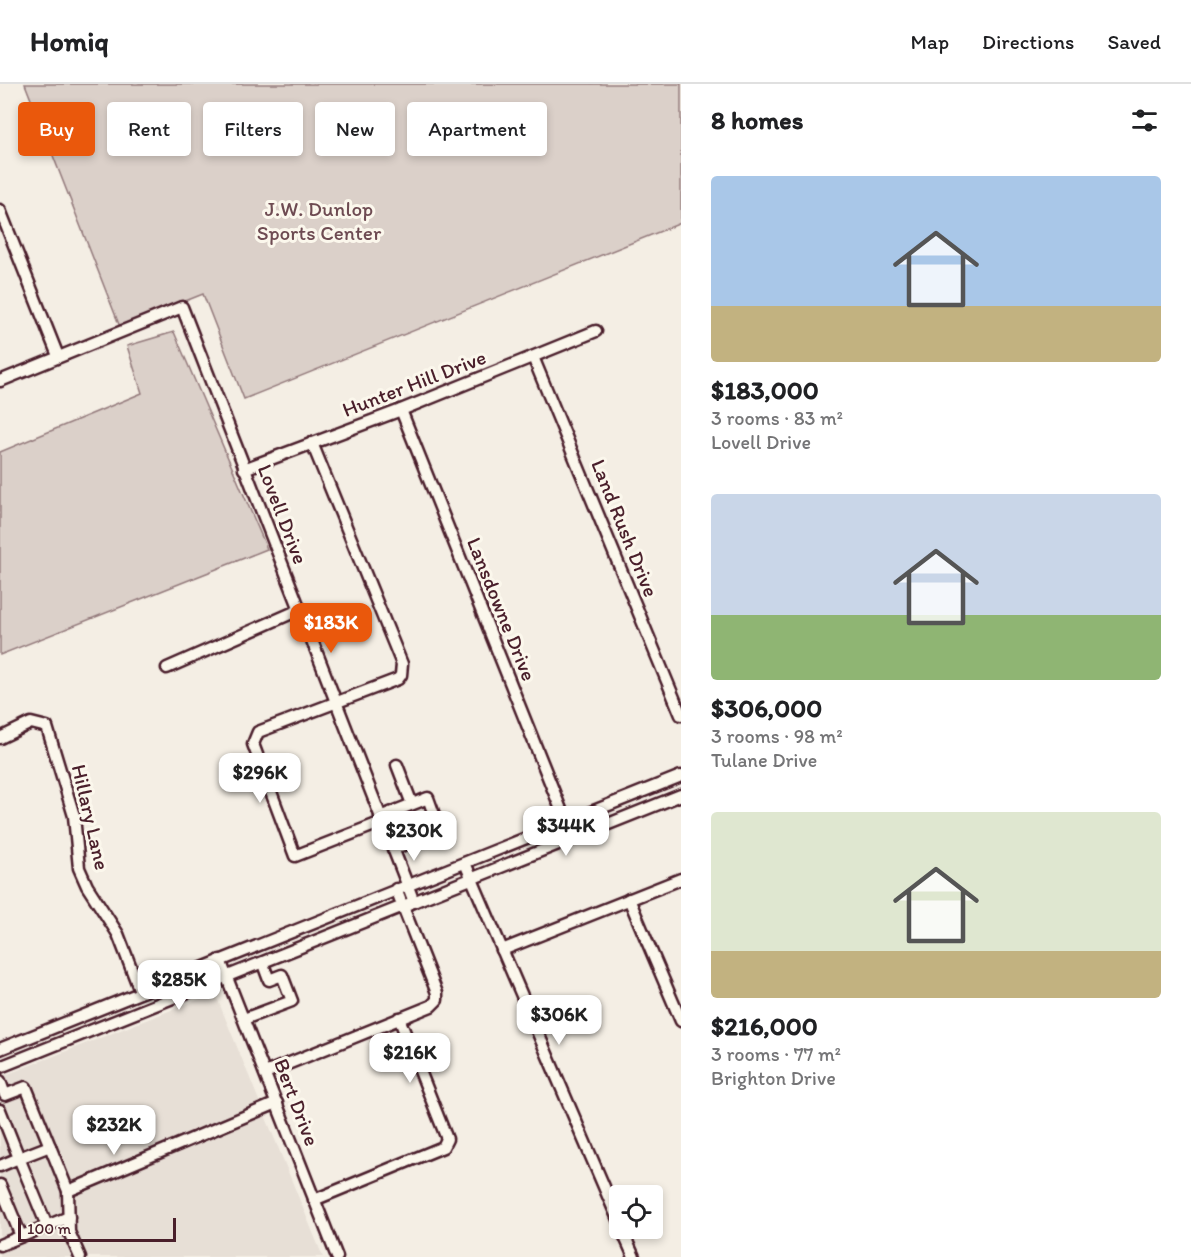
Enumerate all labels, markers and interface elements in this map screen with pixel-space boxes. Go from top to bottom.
text: Homiq [30,24,109,58]
text: Map [911,29,949,54]
text: Directions [982,29,1074,54]
text: Saved [1107,29,1161,54]
chip: Buy [18,102,95,156]
chip: Rent [107,102,191,156]
chip: Filters [203,102,303,156]
chip: New [315,102,395,156]
chip: Apartment [407,102,547,156]
text: 8 homes [711,104,803,136]
icon: filters [1128,104,1161,137]
park label: J.W. Dunlop Sports Center [257,196,382,245]
icon: home [882,215,990,323]
street label: Hunter Hill Drive [339,344,489,422]
text: $183,000 [711,374,819,406]
text: 3 rooms · 83 m² [711,406,843,430]
text: Lovell Drive [711,430,811,454]
street label: Land Rush Drive [586,456,664,600]
street label: Lovell Drive [253,461,313,567]
icon: home [882,533,990,641]
street label: Lansdowne Drive [462,534,542,684]
pin: $183K [289,603,373,654]
text: $183K [304,610,358,634]
text: $306,000 [711,692,822,724]
text: 3 rooms · 98 m² [711,724,843,748]
text: Tulane Drive [711,748,817,772]
pin: $296K [218,753,302,804]
text: $296K [233,760,287,784]
street label: Hillary Lane [67,762,115,872]
pin: $344K [524,806,608,857]
pin: $230K [372,811,456,862]
text: $344K [537,813,595,837]
text: $230K [386,818,442,842]
icon: home [882,851,990,959]
pin: $285K [137,960,221,1011]
text: $285K [152,967,206,991]
pin: $306K [517,995,601,1046]
text: $306K [531,1002,587,1026]
text: $216,000 [711,1010,818,1042]
pin: $216K [368,1033,452,1084]
text: $216K [383,1040,437,1064]
text: 3 rooms · 77 m² [711,1042,841,1066]
street label: Bert Drive [269,1055,325,1149]
text: Brighton Drive [711,1066,836,1090]
pin: $232K [72,1105,156,1156]
text: $232K [87,1112,141,1136]
map controls [609,1185,663,1239]
button: locate [609,1185,663,1239]
scale bar [18,1215,176,1242]
text: 100 m [27,1219,71,1238]

